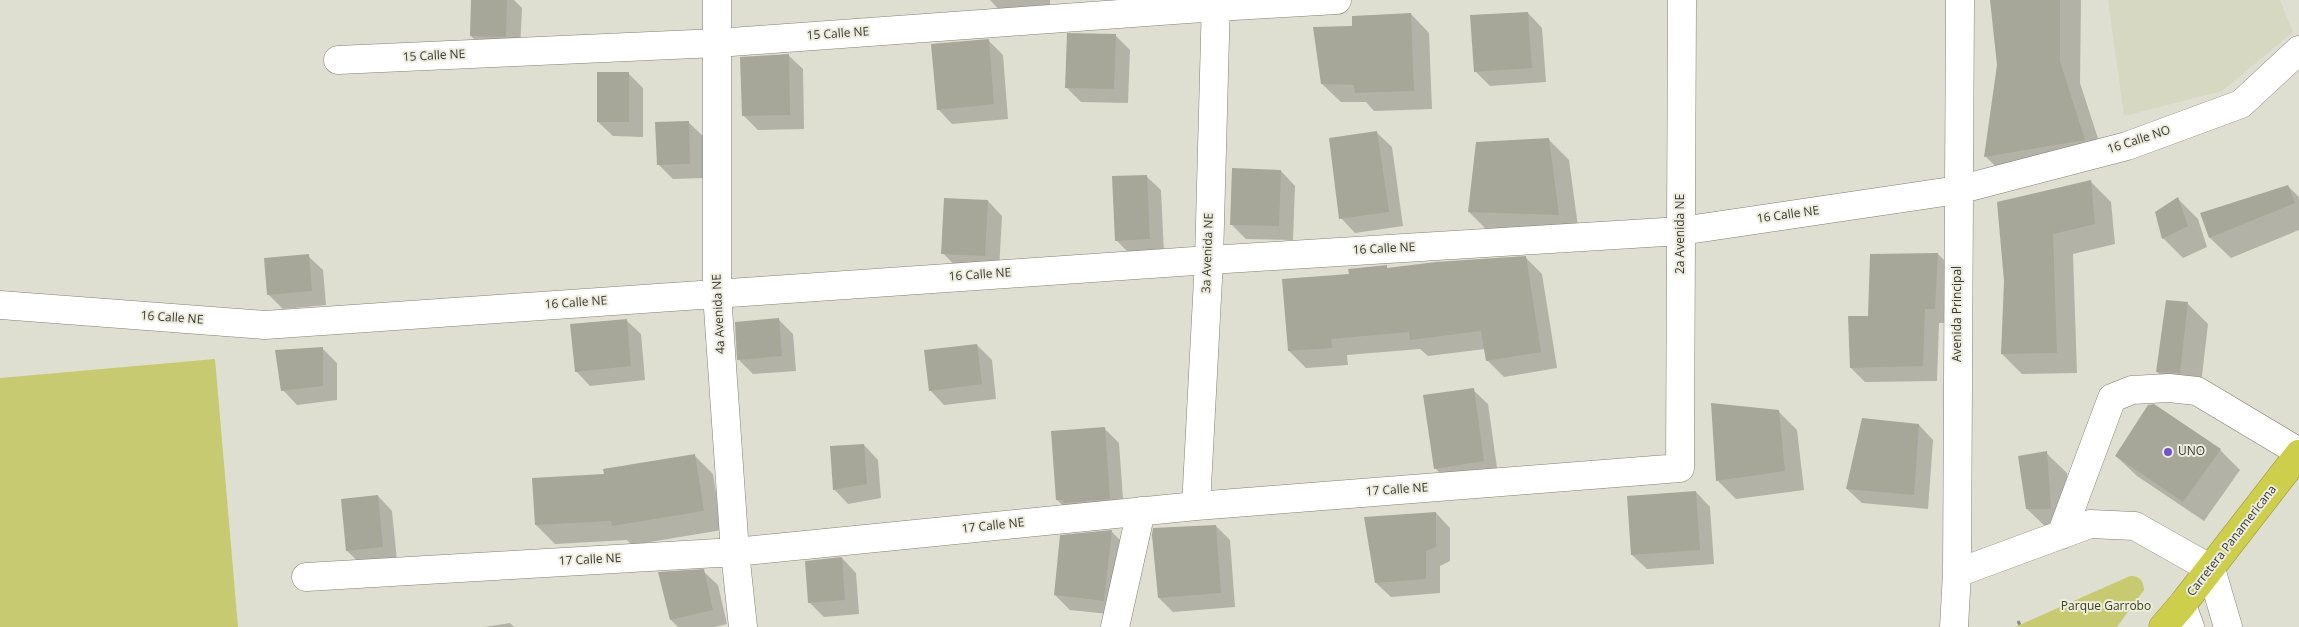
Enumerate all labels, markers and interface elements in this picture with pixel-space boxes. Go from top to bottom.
street label: 15 Calle NE [806,25,870,43]
street label: 15 Calle NE [402,47,466,65]
street label: 16 Calle NO [2106,123,2172,157]
street label: 2a Avenida NE [1674,194,1688,274]
street label: 16 Calle NE [1756,204,1820,226]
street label: 3a Avenida NE [1199,213,1217,293]
street label: 16 Calle NE [1352,240,1416,258]
street label: 16 Calle NE [948,266,1012,284]
street label: Avenida Principal [1951,266,1965,362]
street label: 4a Avenida NE [710,274,728,354]
street label: 16 Calle NE [544,294,608,312]
street label: 16 Calle NE [140,309,204,327]
place label: UNO [2178,445,2205,459]
marker: UNO [2162,446,2174,458]
street label: 17 Calle NE [1365,481,1429,499]
street label: Carretera Panamericana [2184,483,2280,599]
street label: 17 Calle NE [961,516,1025,536]
street label: 17 Calle NE [558,551,622,569]
park label: Parque Garrobo [2061,600,2151,614]

